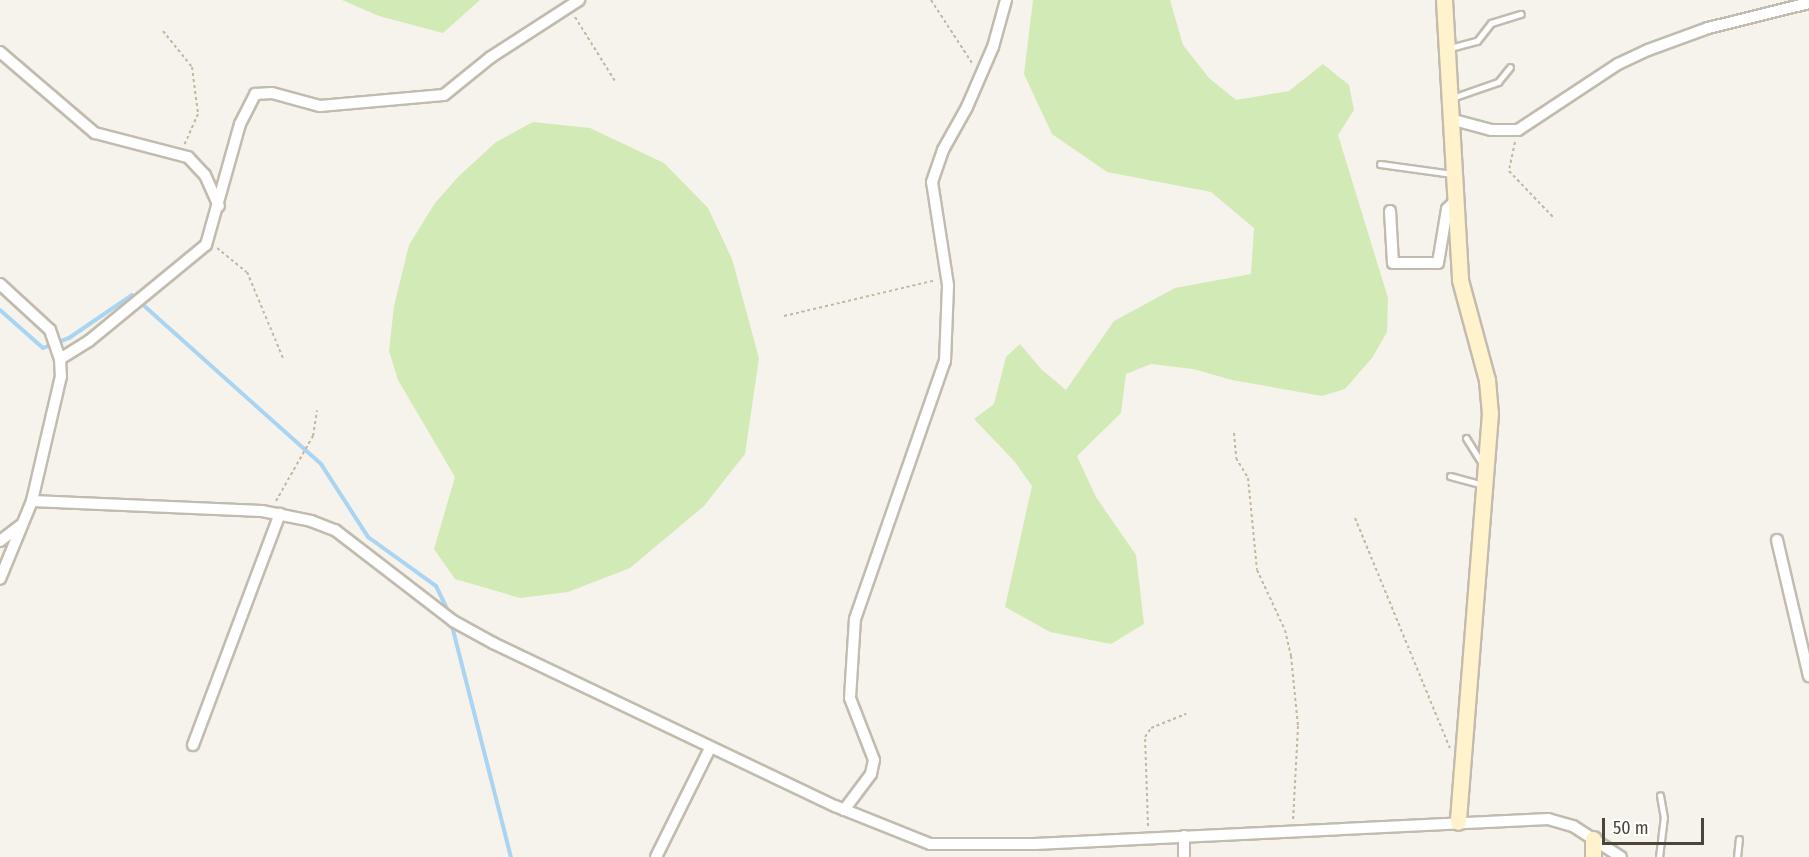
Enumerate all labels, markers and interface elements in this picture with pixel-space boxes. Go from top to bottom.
scale bar [1605,806,1707,844]
text: 50 m [1613,817,1649,839]

